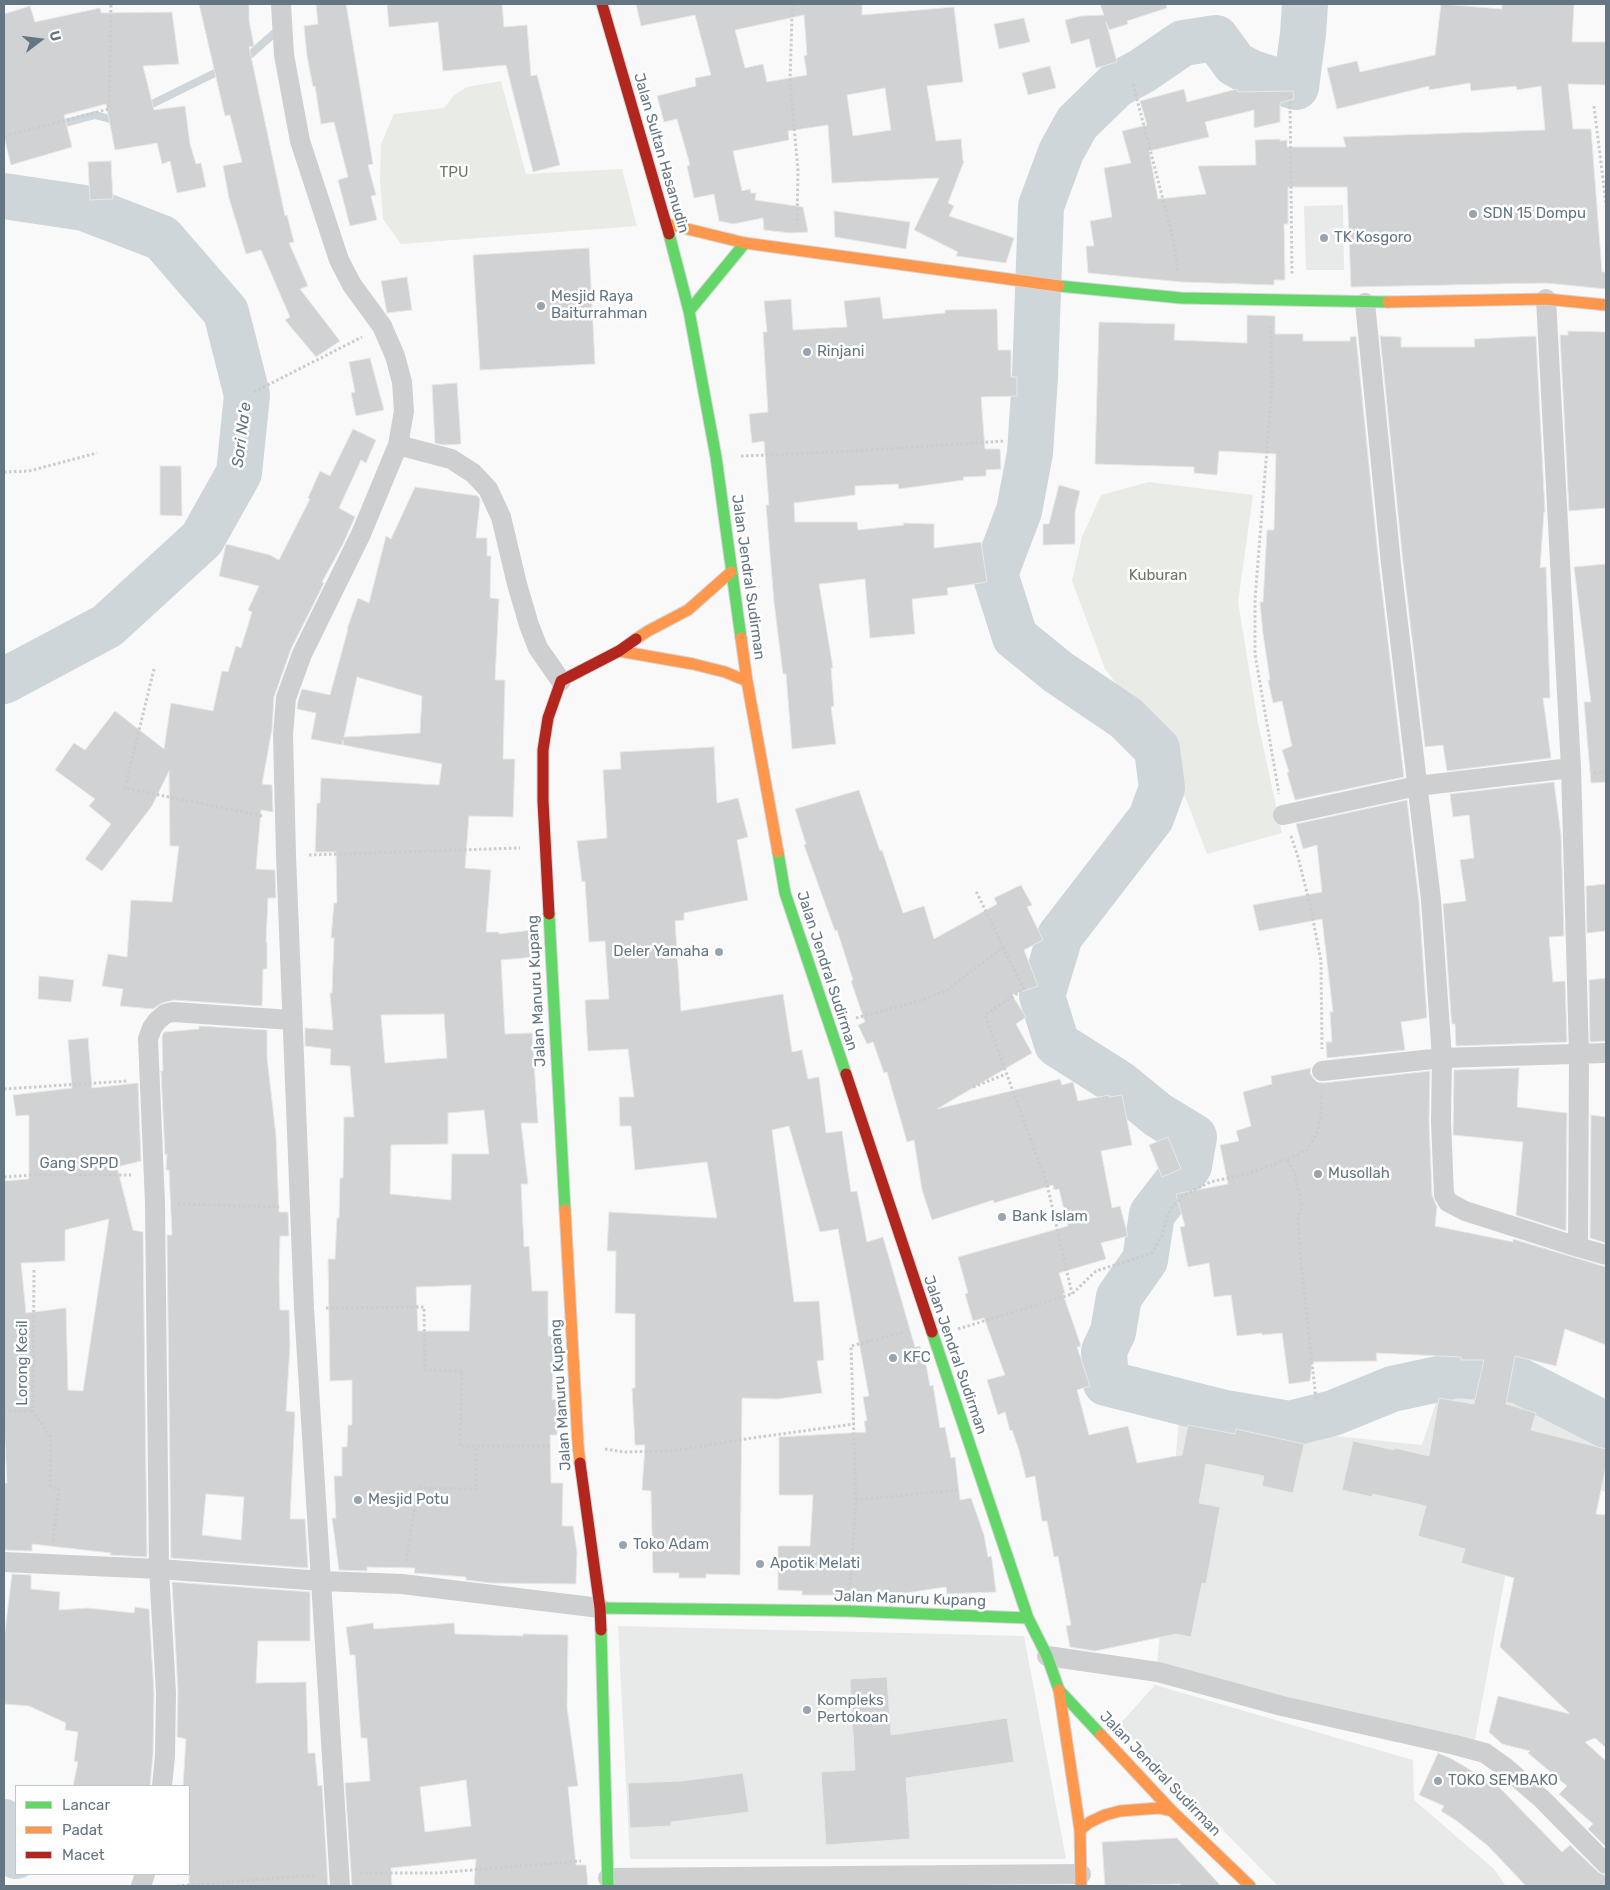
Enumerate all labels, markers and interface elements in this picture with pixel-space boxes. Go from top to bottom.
north arrow [15,15,65,65]
text: U [45,29,64,43]
street label: Jalan Sultan Hasanudin [629,71,693,235]
park label: TPU [440,164,468,182]
place label: SDN 15 Dompu [1483,205,1586,223]
marker: SDN 15 Dompu [1467,208,1479,220]
place label: TK Kosgoro [1334,229,1412,247]
marker: TK Kosgoro [1318,232,1330,244]
place label: Mesjid Raya Baiturrahman [551,288,647,323]
marker: Mesjid Raya Baiturrahman [535,300,547,312]
place label: Rinjani [817,343,864,361]
marker: Rinjani [801,346,813,358]
water label: Sori Na'e [228,401,256,469]
street label: Jalan Jendral Sudirman [727,493,769,661]
park label: Kuburan [1129,567,1187,585]
street label: Jalan Jendral Sudirman [793,889,861,1053]
street label: Jalan Manuru Kupang [524,915,550,1067]
place label: Deler Yamaha [613,943,709,961]
marker: Deler Yamaha [713,946,725,958]
street label: Gang SPPD [39,1155,119,1173]
place label: Musollah [1328,1165,1390,1183]
marker: Musollah [1312,1168,1324,1180]
place label: Bank Islam [1012,1208,1088,1226]
marker: Bank Islam [996,1211,1008,1223]
street label: Jalan Jendral Sudirman [919,1273,991,1437]
street label: Jalan Manuru Kupang [547,1319,575,1471]
street label: Lorong Kecil [14,1320,32,1406]
place label: KFC [903,1349,931,1367]
marker: KFC [887,1352,899,1364]
place label: Mesjid Potu [368,1491,449,1509]
marker: Mesjid Potu [352,1494,364,1506]
place label: Toko Adam [633,1536,709,1554]
marker: Toko Adam [617,1539,629,1551]
place label: Apotik Melati [770,1555,860,1573]
marker: Apotik Melati [754,1558,766,1570]
street label: Jalan Manuru Kupang [834,1587,986,1611]
place label: Kompleks Pertokoan [817,1692,888,1727]
marker: Kompleks Pertokoan [801,1704,813,1716]
street label: Jalan Jendral Sudirman [1096,1708,1224,1840]
place label: TOKO SEMBAKO [1448,1772,1558,1790]
marker: TOKO SEMBAKO [1432,1775,1444,1787]
legend [15,1785,190,1875]
text: Lancar [62,1796,110,1814]
text: Padat [62,1821,103,1839]
text: Macet [62,1846,105,1864]

